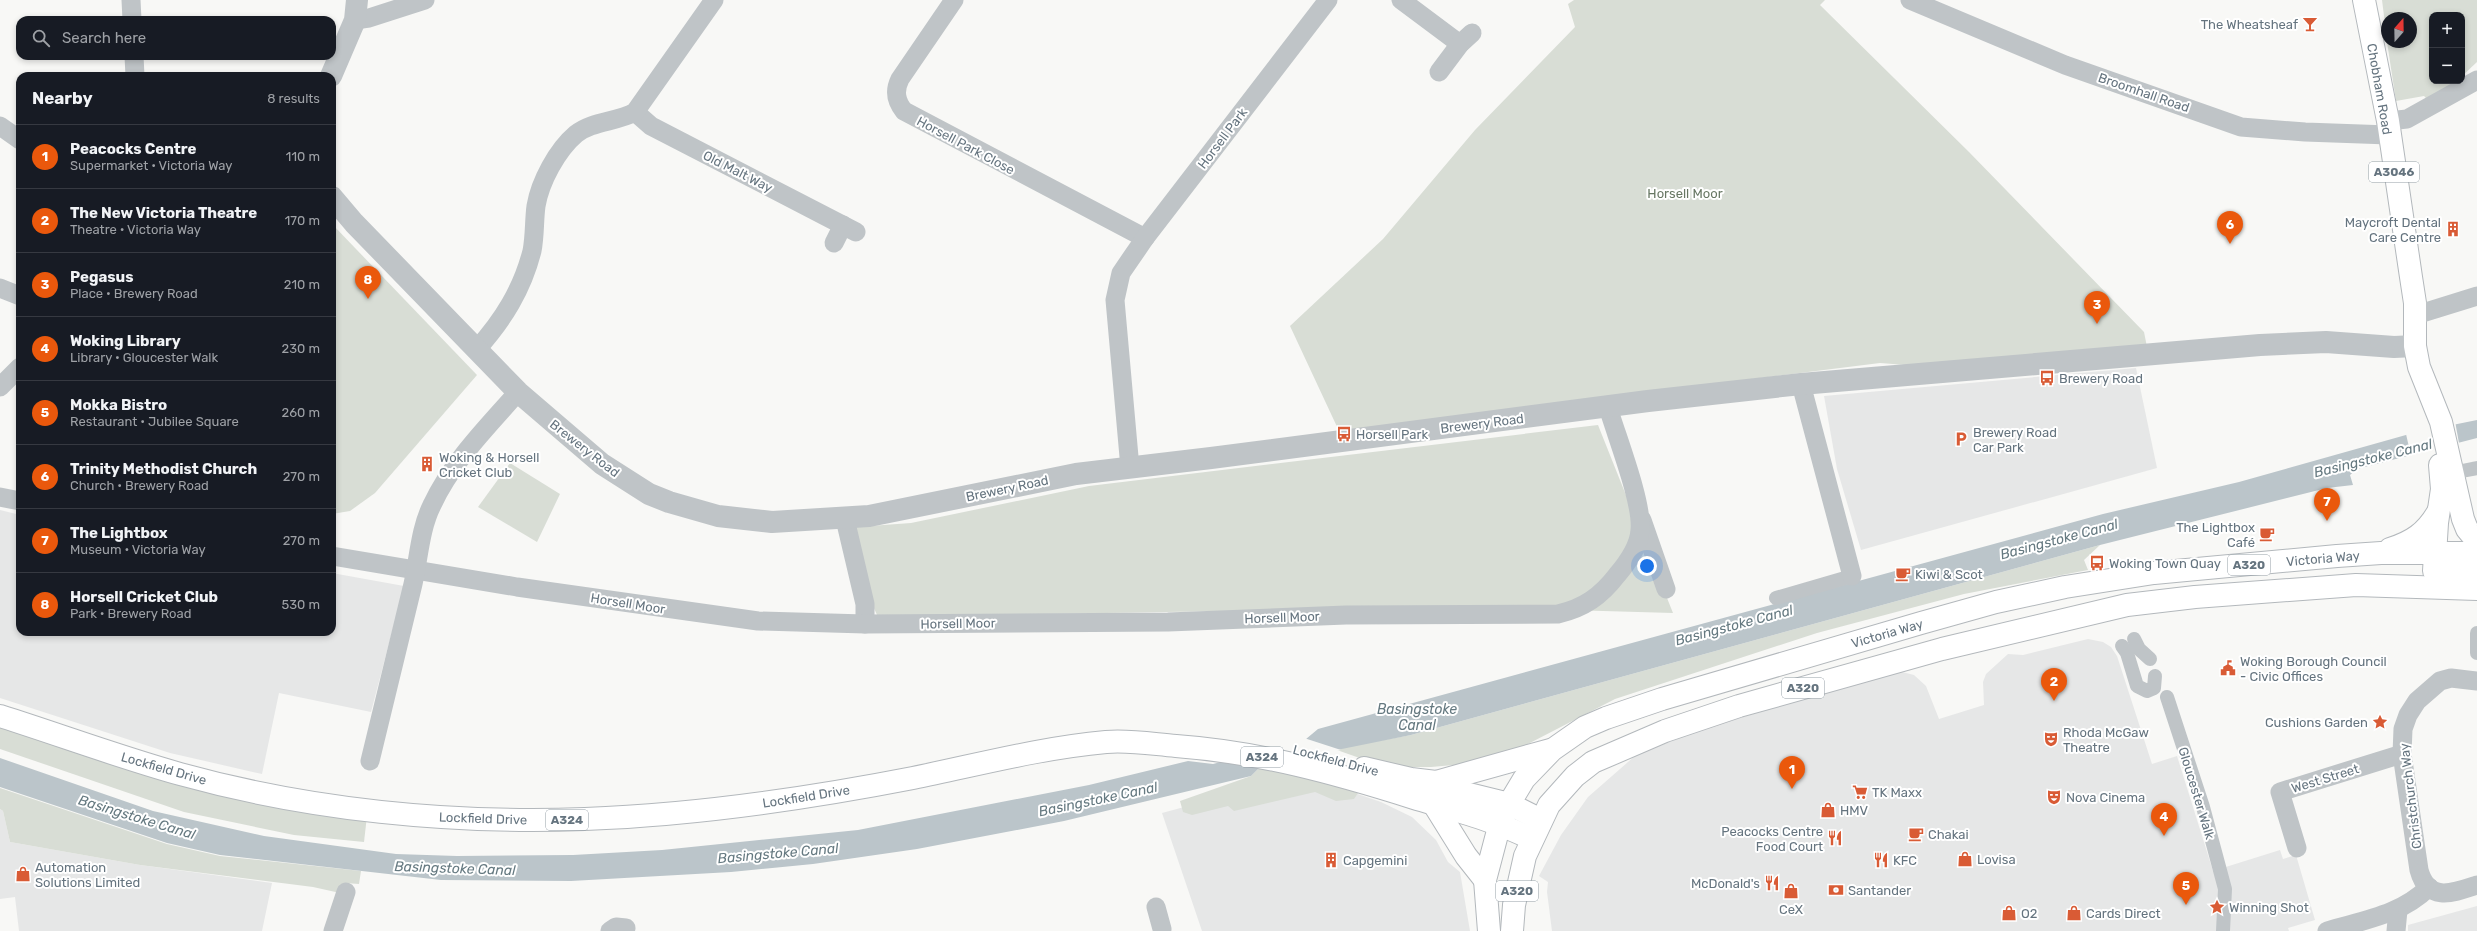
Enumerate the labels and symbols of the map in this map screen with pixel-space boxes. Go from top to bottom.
north arrow [2381,12,2417,48]
bar icon: The Wheatsheaf [2301,15,2319,33]
place label: The Wheatsheaf [2201,17,2298,32]
street label: Chobham Road [2364,42,2395,136]
street label: Broomhall Road [2096,70,2191,115]
street label: Horsell Park [1195,105,1250,172]
street label: Horsell Park Close [914,113,1017,178]
street label: Old Malt Way [701,148,775,195]
road number: A3046 [2369,162,2419,182]
park label: Horsell Moor [1647,186,1723,201]
pin: 6 [2217,211,2243,244]
place label: Maycroft Dental Care Centre [2345,215,2441,245]
building icon: Maycroft Dental Care Centre [2444,220,2462,238]
pin: 8 [355,266,381,299]
pin: 3 [2084,291,2110,324]
bus stop icon: Brewery Road [2038,369,2056,387]
place label: Brewery Road [2059,371,2143,386]
street label: Brewery Road [1440,411,1525,436]
street label: Brewery Road [547,417,622,480]
bus stop icon: Horsell Park [1335,425,1353,443]
place label: Brewery Road Car Park [1973,425,2057,455]
place label: Horsell Park [1356,427,1428,442]
parking icon: Brewery Road Car Park [1952,430,1970,448]
water label: Basingstoke Canal [2312,435,2435,481]
place label: Woking & Horsell Cricket Club [439,450,539,480]
building icon: Woking & Horsell Cricket Club [418,455,436,473]
street label: Brewery Road [965,472,1050,505]
pin: 7 [2314,488,2340,521]
water label: Basingstoke Canal [1998,515,2120,563]
place label: The Lightbox Café [2176,520,2255,550]
cafe icon: The Lightbox Café [2258,525,2276,543]
street label: Victoria Way [2286,548,2361,569]
bus stop icon: Woking Town Quay [2088,554,2106,572]
road number: A320 [2228,555,2270,575]
your location [1637,556,1657,576]
place label: Woking Town Quay [2109,556,2221,572]
cafe icon: Kiwi & Scot [1894,565,1912,583]
place label: Kiwi & Scot [1915,567,1983,582]
street label: Horsell Moor [590,590,666,617]
water label: Basingstoke Canal [1673,601,1795,649]
street label: Horsell Moor [1244,609,1320,626]
street label: Horsell Moor [920,615,996,632]
street label: Victoria Way [1850,616,1925,651]
place label: Woking Borough Council - Civic Offices [2240,654,2387,684]
public building icon: Woking Borough Council - Civic Offices [2219,659,2237,677]
pin: 2 [2041,668,2067,701]
road number: A320 [1782,678,1824,698]
water label: Basingstoke Canal [1377,701,1457,734]
place icon: Cushions Garden [2371,713,2389,731]
place label: Cushions Garden [2265,715,2368,730]
place label: Rhoda McGaw Theatre [2063,725,2149,755]
theatre icon: Rhoda McGaw Theatre [2042,730,2060,748]
street label: Lockfield Drive [1291,742,1380,779]
street label: Christchurch Way [2397,742,2424,850]
street label: Gloucester Walk [2175,745,2218,841]
road number: A324 [1241,747,1283,767]
street label: Lockfield Drive [119,749,208,788]
pin: 1 [1779,756,1805,789]
street label: West Street [2290,761,2361,796]
water label: Basingstoke Canal [1037,778,1160,820]
street label: Lockfield Drive [761,782,851,811]
supermarket icon: TK Maxx [1851,783,1869,801]
place label: TK Maxx [1872,785,1922,800]
theatre icon: Nova Cinema [2045,788,2063,806]
place label: Nova Cinema [2066,790,2145,805]
water label: Basingstoke Canal [76,792,198,844]
shop icon: HMV [1819,801,1837,819]
place label: HMV [1840,803,1869,818]
pin: 4 [2151,803,2177,836]
street label: Lockfield Drive [439,809,527,828]
road number: A324 [546,810,588,830]
place label: Peacocks Centre Food Court [1721,824,1823,854]
cafe icon: Chakai [1907,825,1925,843]
place label: Chakai [1928,827,1969,842]
restaurant icon: Peacocks Centre Food Court [1826,829,1844,847]
water label: Basingstoke Canal [717,840,840,867]
shop icon: Lovisa [1956,850,1974,868]
building icon: Capgemini [1322,851,1340,869]
restaurant icon: KFC [1872,851,1890,869]
place label: Lovisa [1977,852,2016,867]
place label: Capgemini [1343,853,1407,869]
place label: KFC [1893,853,1917,868]
water label: Basingstoke Canal [394,858,516,879]
place label: Automation Solutions Limited [35,860,140,890]
shop icon: Automation Solutions Limited [14,865,32,883]
pin: 5 [2173,872,2199,905]
restaurant icon: McDonald's [1763,874,1781,892]
place label: McDonald's [1691,876,1760,891]
road number: A320 [1496,881,1538,901]
bank icon: Santander [1827,881,1845,899]
shop icon: CeX [1782,882,1800,900]
place label: Santander [1848,883,1911,898]
place icon: Winning Shot [2208,898,2226,916]
place label: Winning Shot [2229,900,2309,916]
place label: CeX [1779,902,1803,917]
shop icon: O2 [2000,904,2018,922]
shop icon: Cards Direct [2065,904,2083,922]
place label: O2 [2021,906,2037,921]
place label: Cards Direct [2086,906,2161,921]

